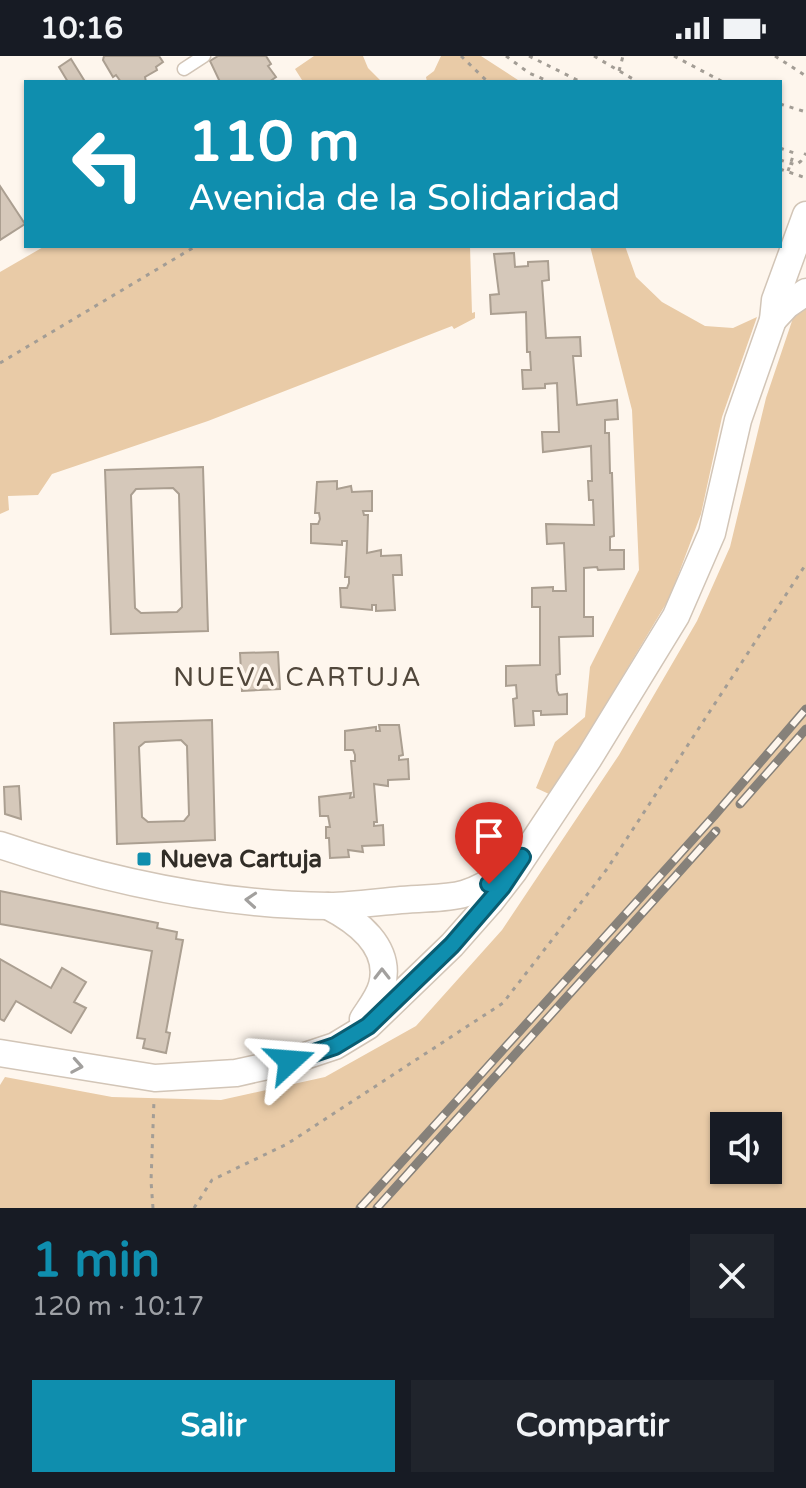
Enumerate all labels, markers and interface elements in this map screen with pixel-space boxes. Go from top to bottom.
text: 10:16 [40,10,123,47]
text: 110 m [188,109,359,176]
icon: left [56,112,160,216]
text: Avenida de la Solidaridad [188,177,620,220]
district label: NUEVA CARTUJA [173,662,423,693]
pin [455,802,523,884]
icon: arrive [467,814,511,858]
place label: Nueva Cartuja [160,845,322,874]
marker: Nueva Cartuja [135,850,153,868]
one-way arrow [244,892,257,909]
one-way arrow [373,967,391,979]
position arrow [248,1019,332,1103]
one-way arrow [70,1057,84,1074]
map controls [710,1112,782,1184]
button: sound [710,1112,782,1184]
text: 1 min [32,1232,160,1290]
button: close [690,1234,774,1318]
text: 120 m · 10:17 [32,1291,204,1322]
button: Salir [32,1380,395,1472]
button: Compartir [411,1380,774,1472]

